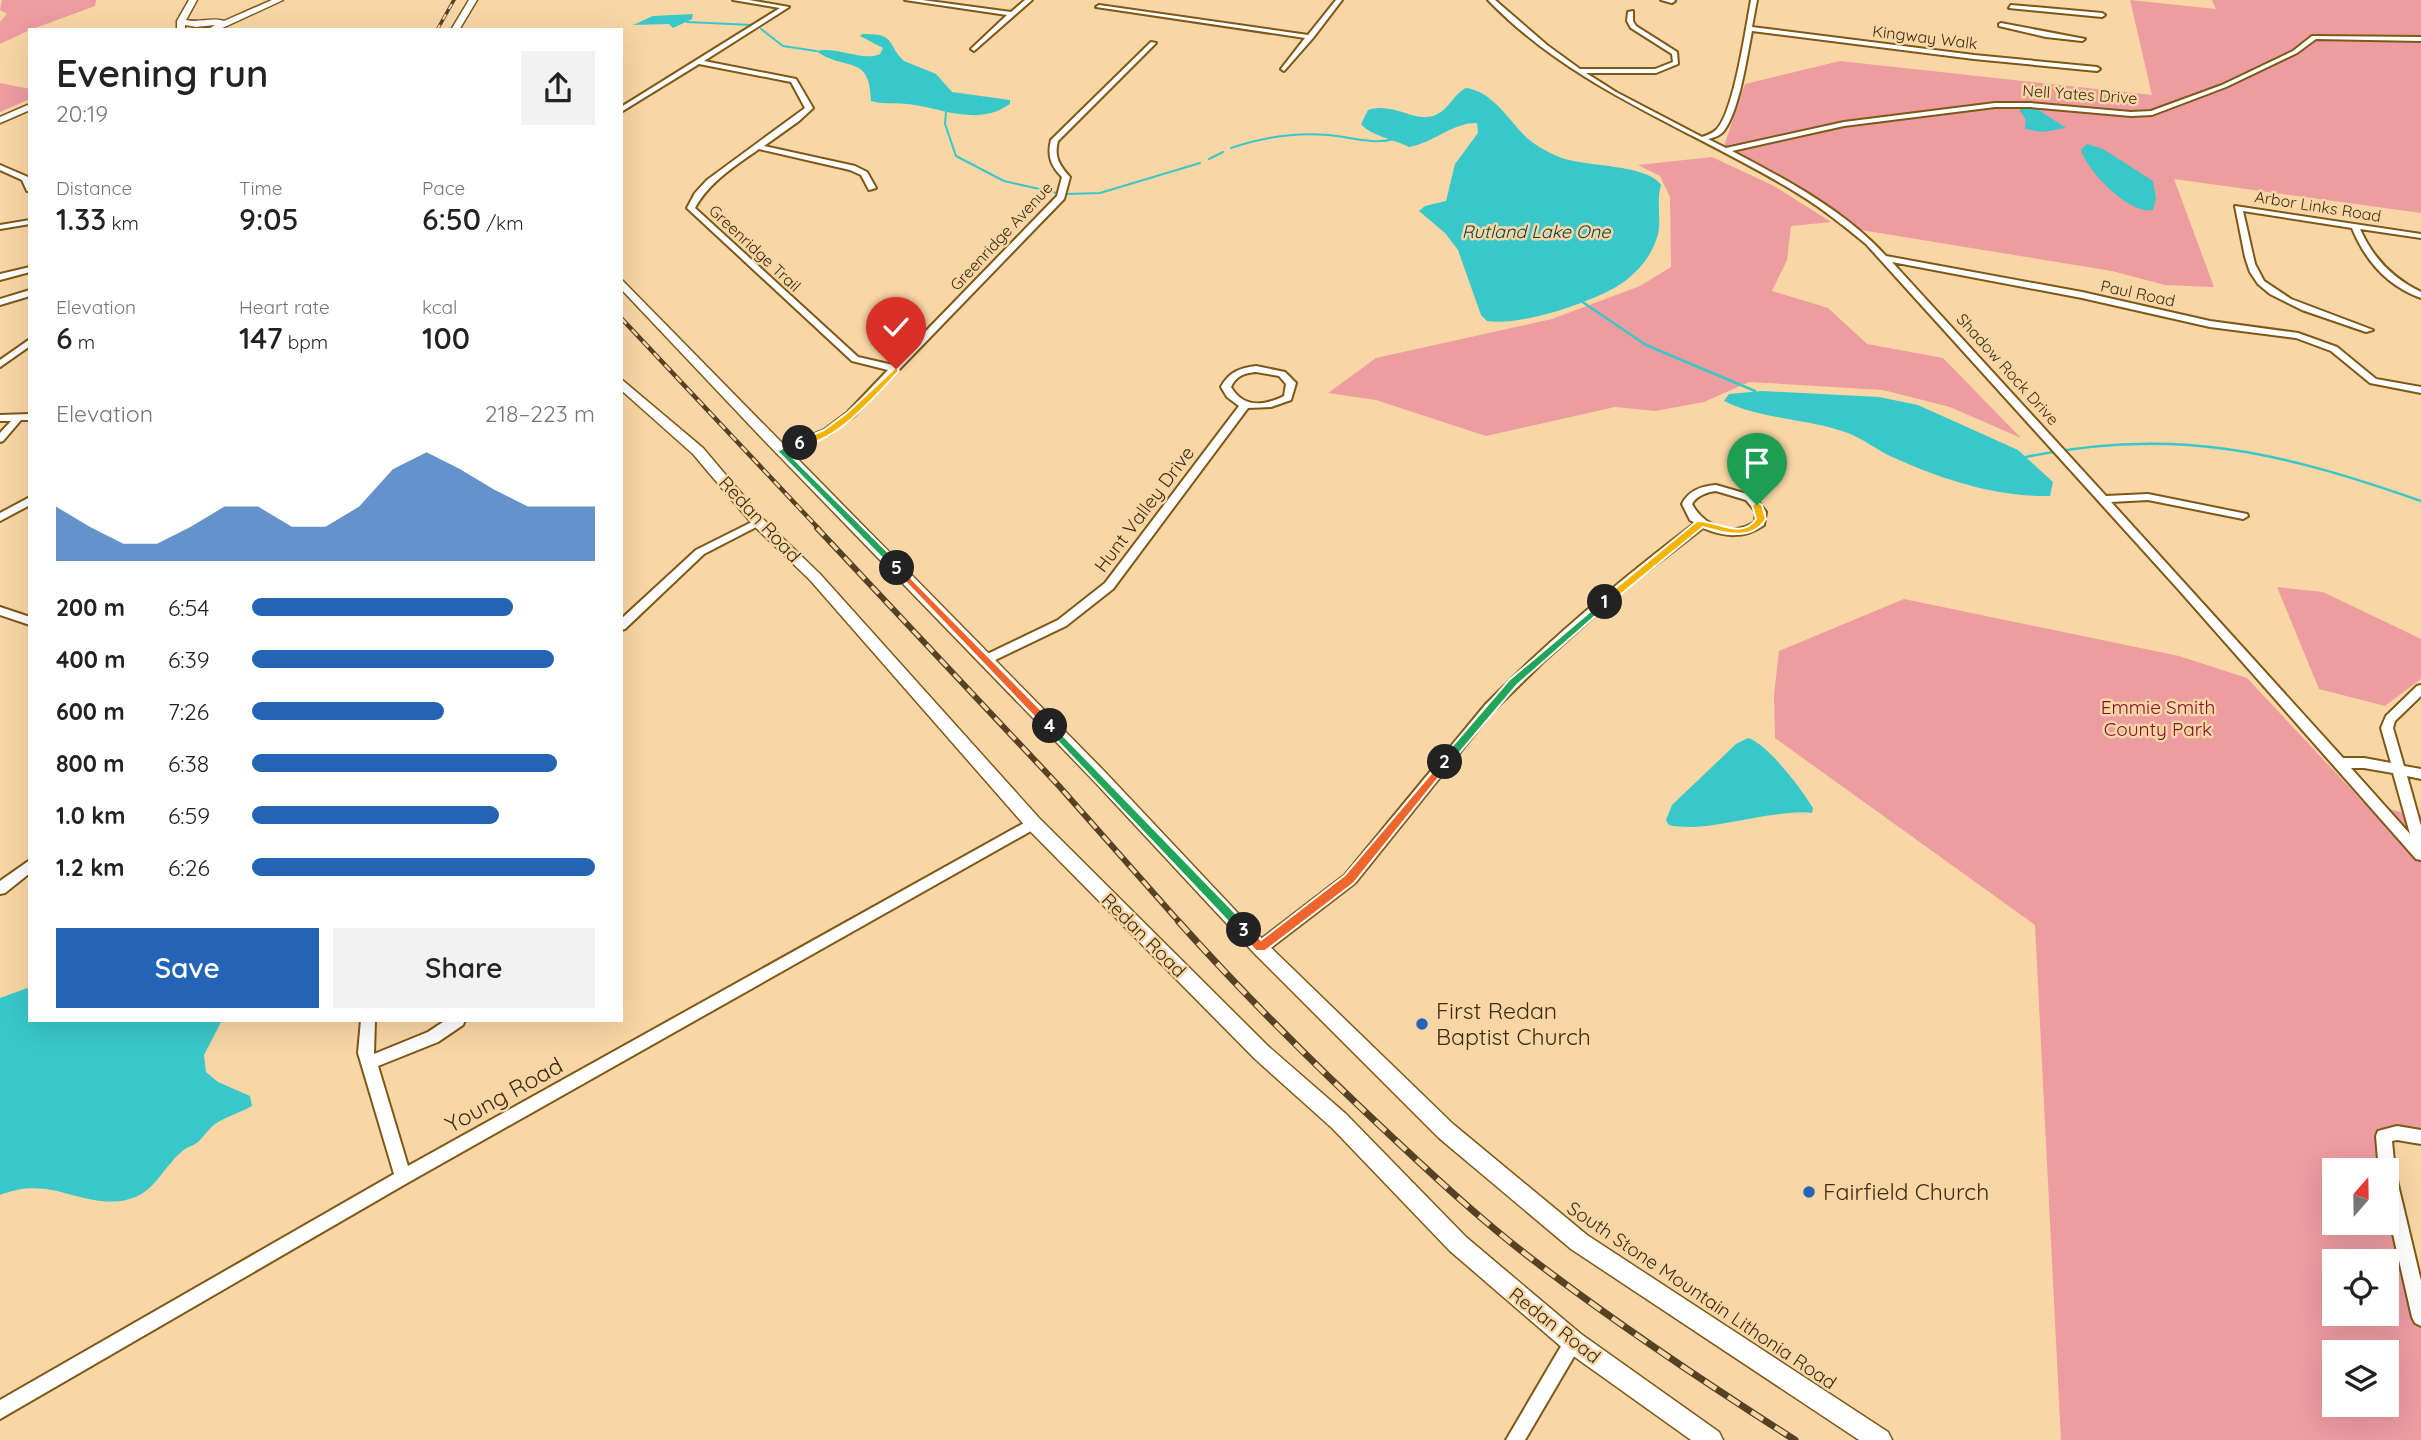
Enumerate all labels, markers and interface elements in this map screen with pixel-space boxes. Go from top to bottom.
street label: Kingway Walk [1871,21,1979,53]
text: Evening run [56,49,269,97]
button: share [521,51,595,125]
street label: Nell Yates Drive [2022,80,2138,108]
text: 20:19 [56,99,108,128]
text: Distance [56,176,132,200]
text: Time [239,176,283,200]
text: Pace [422,176,465,200]
street label: Greenridge Avenue [945,177,1057,295]
street label: Arbor Links Road [2253,186,2383,226]
text: 1.33 [56,200,106,238]
text: 9:05 [239,200,299,238]
text: 6:50 [422,200,481,238]
street label: Greenridge Trail [705,200,805,296]
text: km [106,211,139,235]
text: /km [481,211,524,235]
water label: Rutland Lake One [1462,220,1611,243]
street label: Paul Road [2099,275,2177,311]
text: Elevation [56,295,136,319]
text: Heart rate [239,295,330,319]
text: kcal [422,295,457,319]
pin [866,297,926,369]
icon: check [877,308,915,346]
street label: Shadow Rock Drive [1953,309,2063,429]
text: 6 [56,319,72,357]
text: 147 [239,319,283,357]
text: 100 [422,319,470,357]
text: m [72,330,95,354]
text: bpm [283,330,328,354]
text: Elevation [56,399,153,428]
text: 218–223 m [485,399,595,428]
pin: 6 [782,426,818,460]
text: 6 [794,430,805,454]
pin [1727,433,1787,505]
street label: Hunt Valley Drive [1089,441,1199,577]
icon: arrive [1738,444,1776,482]
street label: Redan Road [714,471,806,567]
pin: 5 [880,550,914,586]
text: 5 [891,555,902,579]
pin: 1 [1588,584,1622,620]
text: 1 [1601,589,1608,613]
text: 200 m [56,593,125,622]
text: 6:54 [168,593,209,622]
text: 400 m [56,645,125,674]
text: 6:39 [168,645,210,674]
park label: Emmie Smith County Park [2101,695,2215,741]
text: 600 m [56,697,125,726]
text: 7:26 [168,697,209,726]
pin: 4 [1032,708,1068,744]
text: 4 [1044,713,1055,737]
pin: 2 [1428,744,1462,780]
text: 800 m [56,749,125,778]
text: 6:38 [168,749,209,778]
text: 2 [1439,749,1450,773]
text: 1.0 km [56,801,126,830]
text: 6:59 [168,801,210,830]
text: 1.2 km [56,853,125,882]
text: 6:26 [168,853,210,882]
street label: Redan Road [1097,888,1191,982]
pin: 3 [1226,912,1262,948]
text: 3 [1238,917,1249,941]
button: Save [56,928,319,1008]
button: Share [333,928,595,1008]
place label: First Redan Baptist Church [1436,996,1591,1051]
marker: First Redan Baptist Church [1414,1016,1430,1032]
street label: Young Road [440,1050,568,1139]
north arrow [2322,1158,2399,1236]
map controls [2322,1158,2399,1417]
place label: Fairfield Church [1823,1177,1989,1206]
marker: Fairfield Church [1801,1184,1817,1200]
street label: South Stone Mountain Lithonia Road [1563,1196,1841,1394]
button: locate [2322,1249,2399,1326]
street label: Redan Road [1504,1282,1606,1368]
button: layers [2322,1340,2399,1417]

